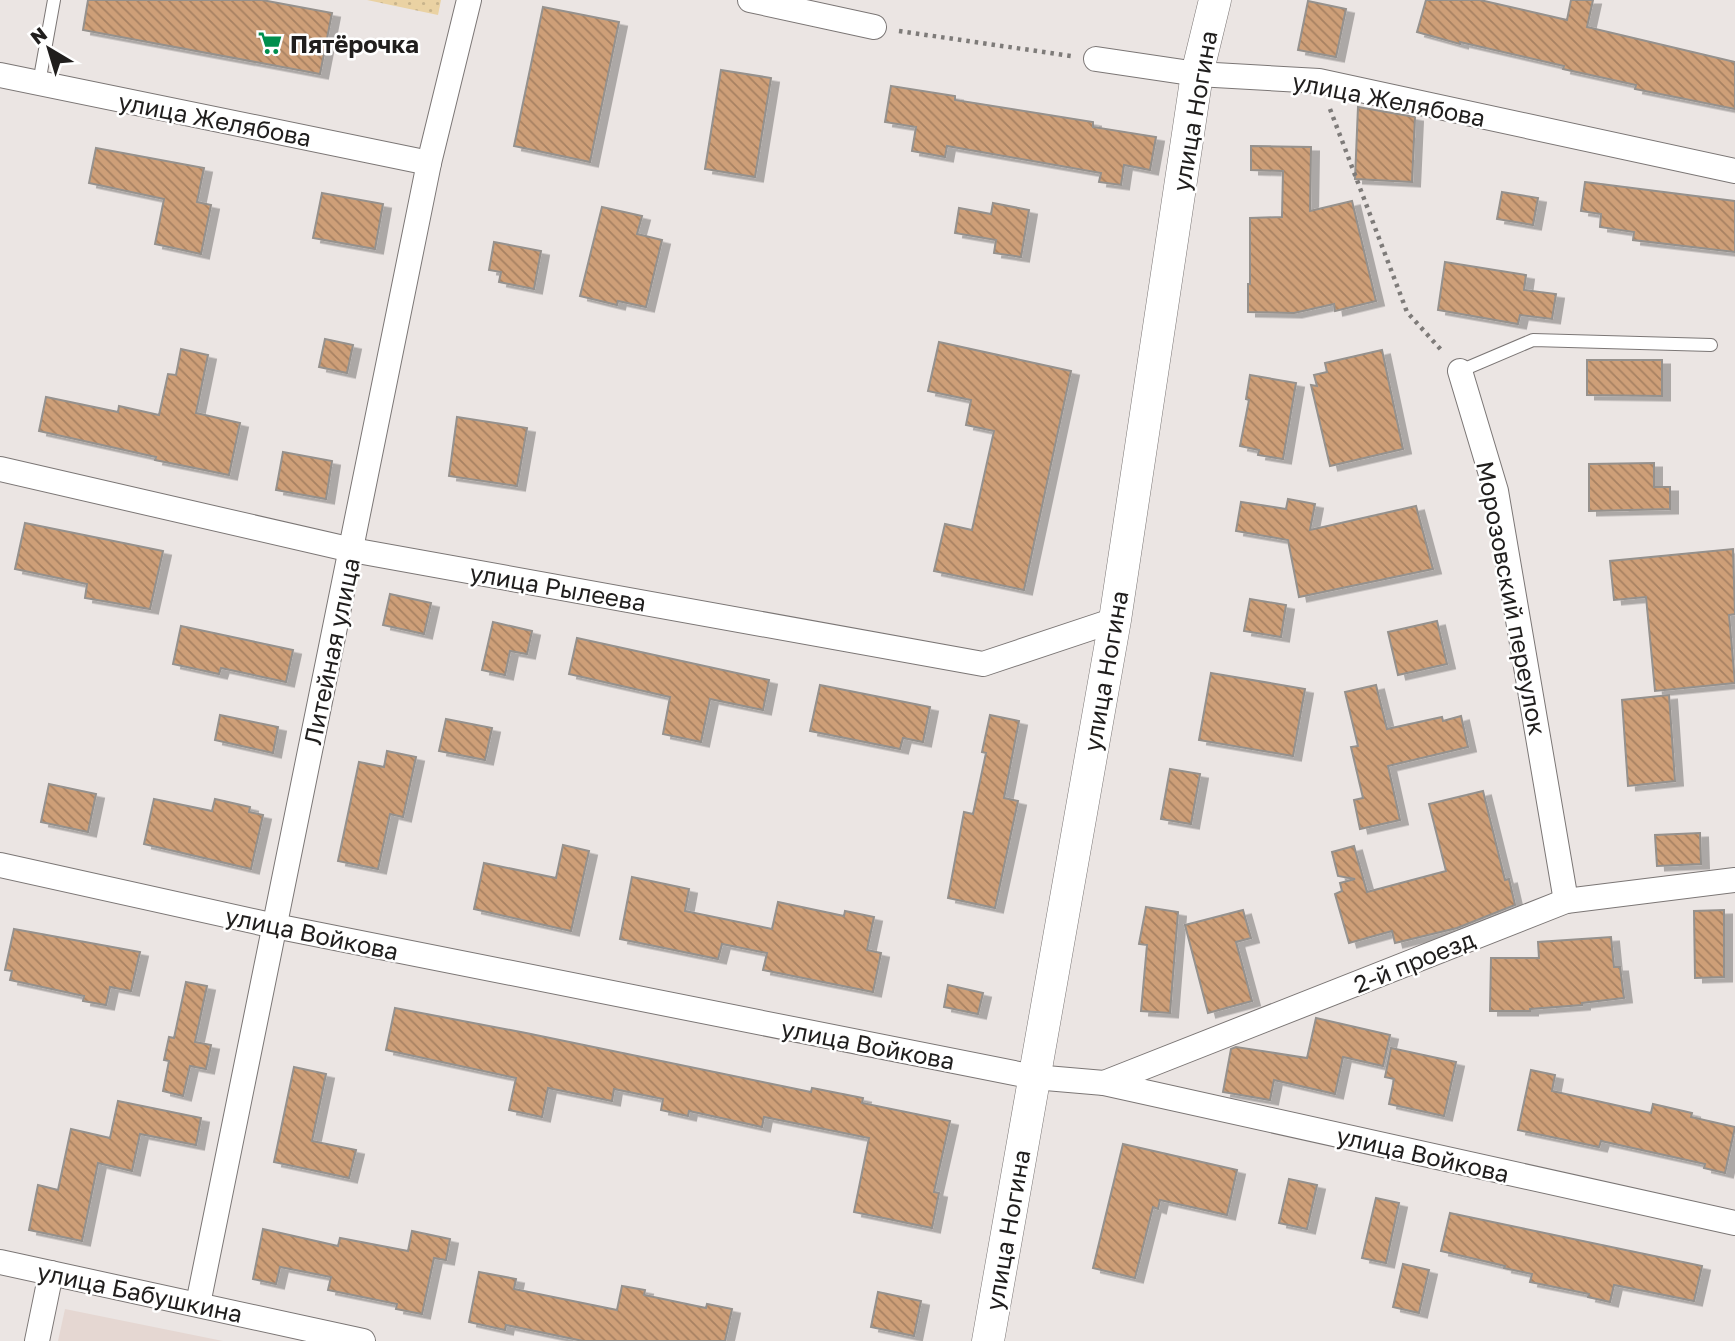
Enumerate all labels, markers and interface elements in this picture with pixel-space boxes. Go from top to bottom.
north arrow [14,14,84,84]
text: N [25,22,51,49]
street label: улица Ногина [1166,28,1222,194]
supermarket icon: Пятёрочка [256,29,284,57]
place label: Пятёрочка [290,29,419,58]
street label: улица Желябова [1290,66,1488,132]
street label: улица Желябова [116,86,314,152]
street label: Морозовский переулок [1471,458,1553,738]
street label: Литейная улица [297,555,365,747]
street label: улица Рылеева [468,557,648,617]
street label: улица Ногина [1077,588,1133,754]
street label: улица Войкова [223,900,401,966]
street label: 2-й проезд [1349,924,1479,998]
street label: улица Войкова [779,1013,957,1075]
street label: улица Войкова [1334,1120,1512,1188]
street label: улица Ногина [979,1147,1035,1313]
street label: улица Бабушкина [35,1256,245,1328]

